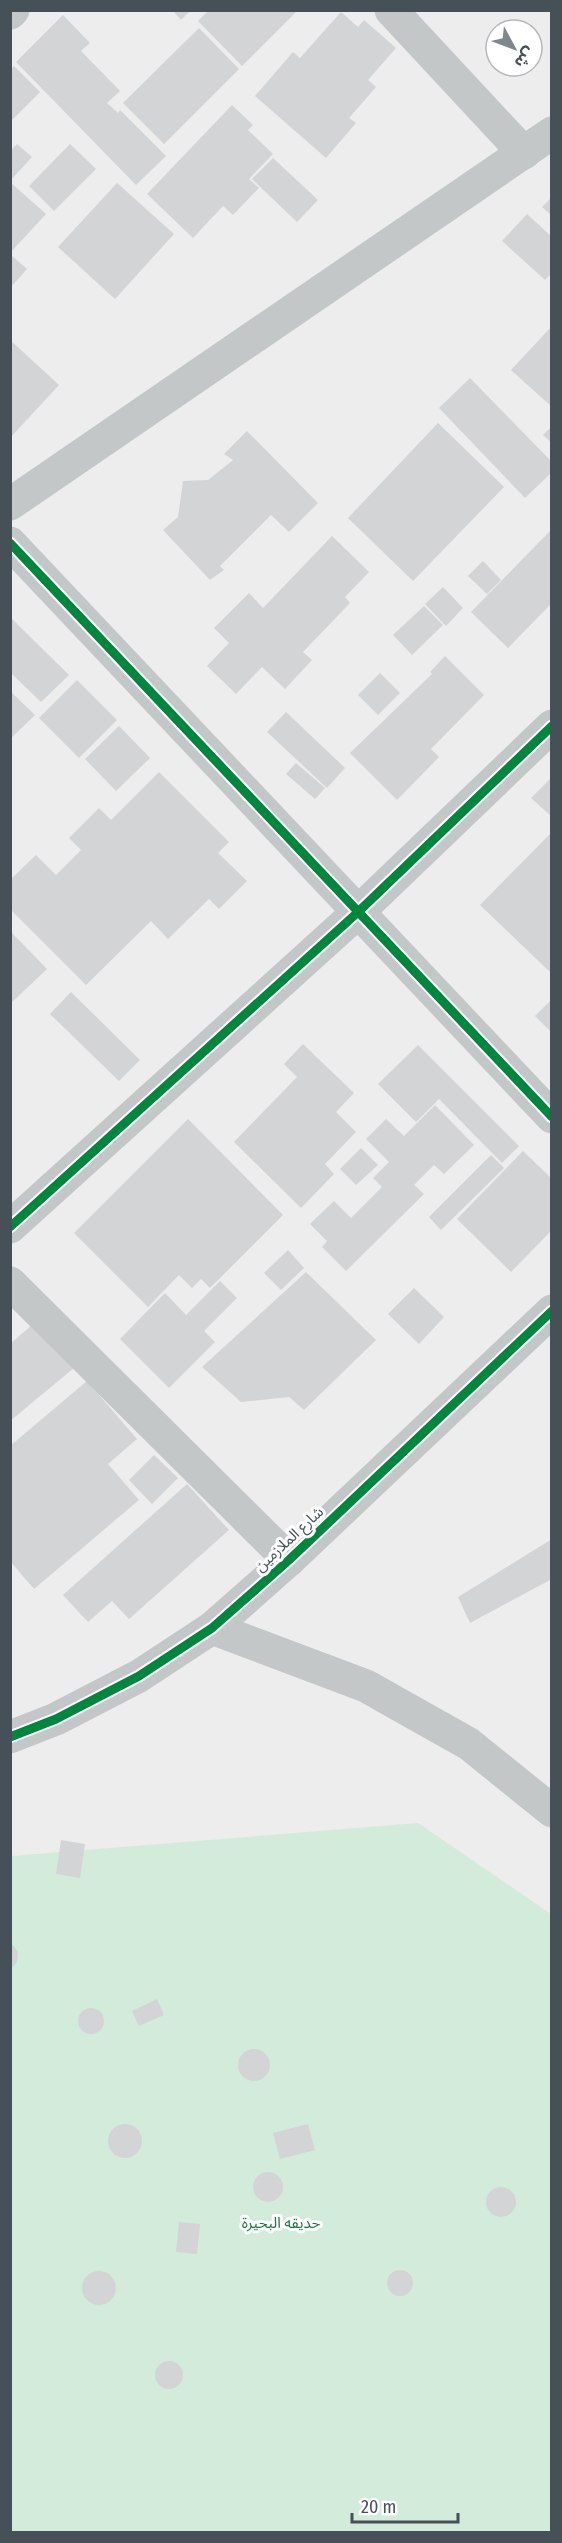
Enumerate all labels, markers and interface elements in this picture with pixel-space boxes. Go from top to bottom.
north arrow [484,18,544,78]
text: ش [511,43,539,72]
street label: شارع الملازمين [251,1503,329,1578]
park label: حديقه البحيرة [242,2214,321,2232]
scale bar [352,2486,458,2524]
text: 20 m [361,2496,396,2518]

